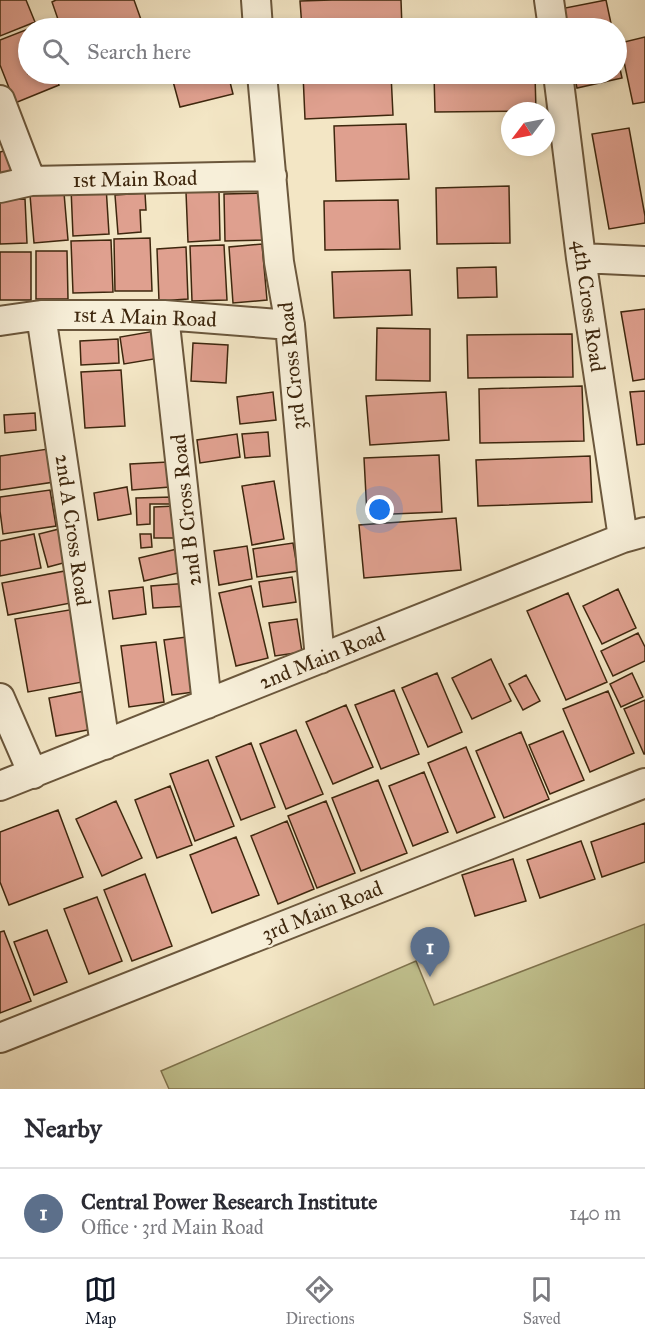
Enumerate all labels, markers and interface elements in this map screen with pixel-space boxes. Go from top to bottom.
search box [18,18,627,84]
icon: search [39,35,72,68]
text: Search here [87,38,191,65]
north arrow [501,102,555,156]
street label: 1st Main Road [72,165,198,193]
street label: 4th Cross Road [567,238,611,374]
street label: 3rd Cross Road [272,300,312,431]
street label: 1st A Main Road [73,302,218,333]
street label: 2nd B Cross Road [165,432,207,587]
street label: 2nd A Cross Road [49,453,97,608]
your location [365,495,394,524]
street label: 2nd Main Road [255,621,389,695]
street label: 3rd Main Road [258,875,387,947]
pin: 1 [410,928,450,977]
text: Nearby [24,1112,102,1144]
text: Central Power Research Institute [81,1188,378,1215]
text: 1 [40,1201,47,1225]
text: 140 m [569,1201,621,1225]
text: Office · 3rd Main Road [81,1215,264,1239]
tab: Map [84,1273,117,1328]
tab: Directions [285,1273,354,1328]
tab: Saved [523,1273,561,1328]

